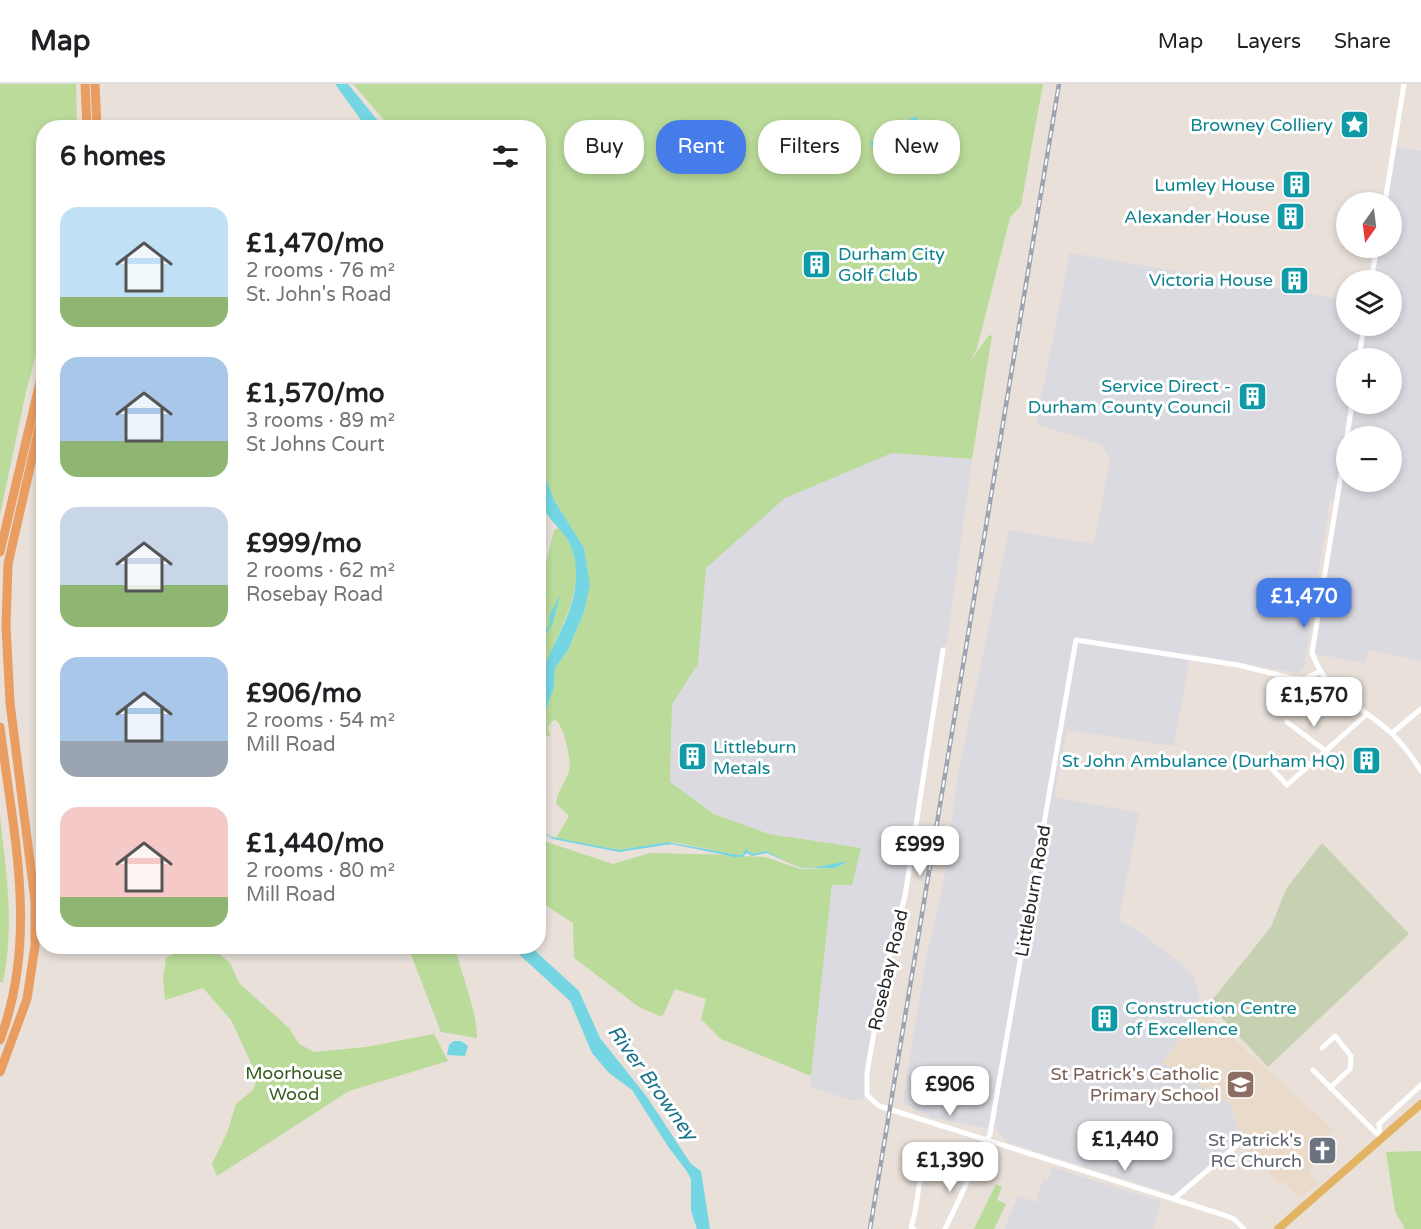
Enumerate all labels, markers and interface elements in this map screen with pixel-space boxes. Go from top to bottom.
text: Map [30,24,90,58]
text: Map [1158,29,1203,54]
text: Layers [1236,29,1301,54]
text: Share [1334,29,1391,54]
place icon: Browney Colliery [1338,109,1370,141]
place label: Browney Colliery [1190,114,1333,136]
chip: Buy [564,120,644,174]
chip: Rent [656,120,746,174]
chip: Filters [758,120,861,174]
chip: New [873,120,960,174]
icon: filters [489,140,522,173]
text: 6 homes [60,141,166,172]
building icon: Lumley House [1280,169,1312,201]
place label: Lumley House [1154,174,1275,196]
north arrow [1336,192,1402,258]
map controls [1336,192,1402,492]
building icon: Alexander House [1275,201,1307,233]
place label: Alexander House [1124,206,1270,228]
text: £1,470/mo [246,228,384,259]
icon: home [108,231,180,303]
place label: Durham City Golf Club [838,243,945,286]
building icon: Durham City Golf Club [801,248,833,280]
text: 2 rooms · 76 m² [246,259,395,283]
building icon: Victoria House [1278,264,1310,296]
place label: Victoria House [1149,269,1273,291]
button: layers [1336,270,1402,336]
text: St. John's Road [246,283,391,307]
button: + [1336,348,1402,414]
place label: Service Direct - Durham County Council [1028,375,1231,418]
text: £1,570/mo [246,378,385,409]
building icon: Service Direct - Durham County Council [1236,380,1268,412]
icon: home [108,381,180,453]
text: 3 rooms · 89 m² [246,409,395,433]
button: − [1336,426,1402,492]
text: St Johns Court [246,433,385,457]
text: £999/mo [246,528,362,559]
icon: home [108,531,180,603]
text: 2 rooms · 62 m² [246,559,395,583]
pin: £1,470 [1255,578,1353,629]
text: Rosebay Road [246,583,383,607]
text: £1,470 [1270,585,1338,609]
pin: £1,570 [1265,677,1363,728]
text: £906/mo [246,678,362,709]
icon: home [108,681,180,753]
text: £1,570 [1280,684,1348,708]
text: 2 rooms · 54 m² [246,709,395,733]
text: Mill Road [246,733,336,757]
place label: Littleburn Metals [713,736,796,779]
building icon: Littleburn Metals [676,741,708,773]
building icon: St John Ambulance (Durham HQ) [1350,745,1382,777]
place label: St John Ambulance (Durham HQ) [1062,750,1345,772]
street label: Littleburn Road [1011,823,1055,959]
pin: £999 [884,826,956,877]
text: £1,440/mo [246,828,384,859]
icon: home [108,831,180,903]
text: £999 [895,833,945,857]
text: 2 rooms · 80 m² [246,859,395,883]
text: Mill Road [246,883,336,907]
street label: Rosebay Road [863,907,913,1033]
place label: Construction Centre of Excellence [1125,997,1297,1040]
building icon: Construction Centre of Excellence [1088,1002,1120,1034]
water label: River Browney [602,1021,703,1147]
park label: Moorhouse Wood [245,1062,343,1105]
place label: St Patrick's Catholic Primary School [1051,1063,1219,1106]
pin: £906 [914,1066,986,1117]
school or university icon: St Patrick's Catholic Primary School [1224,1068,1256,1100]
text: £906 [925,1073,975,1097]
pin: £1,440 [1076,1121,1174,1172]
text: £1,440 [1091,1128,1159,1152]
place label: St Patrick's RC Church [1208,1129,1302,1172]
church icon: St Patrick's RC Church [1307,1134,1339,1166]
pin: £1,390 [901,1142,999,1193]
text: £1,390 [916,1149,984,1173]

